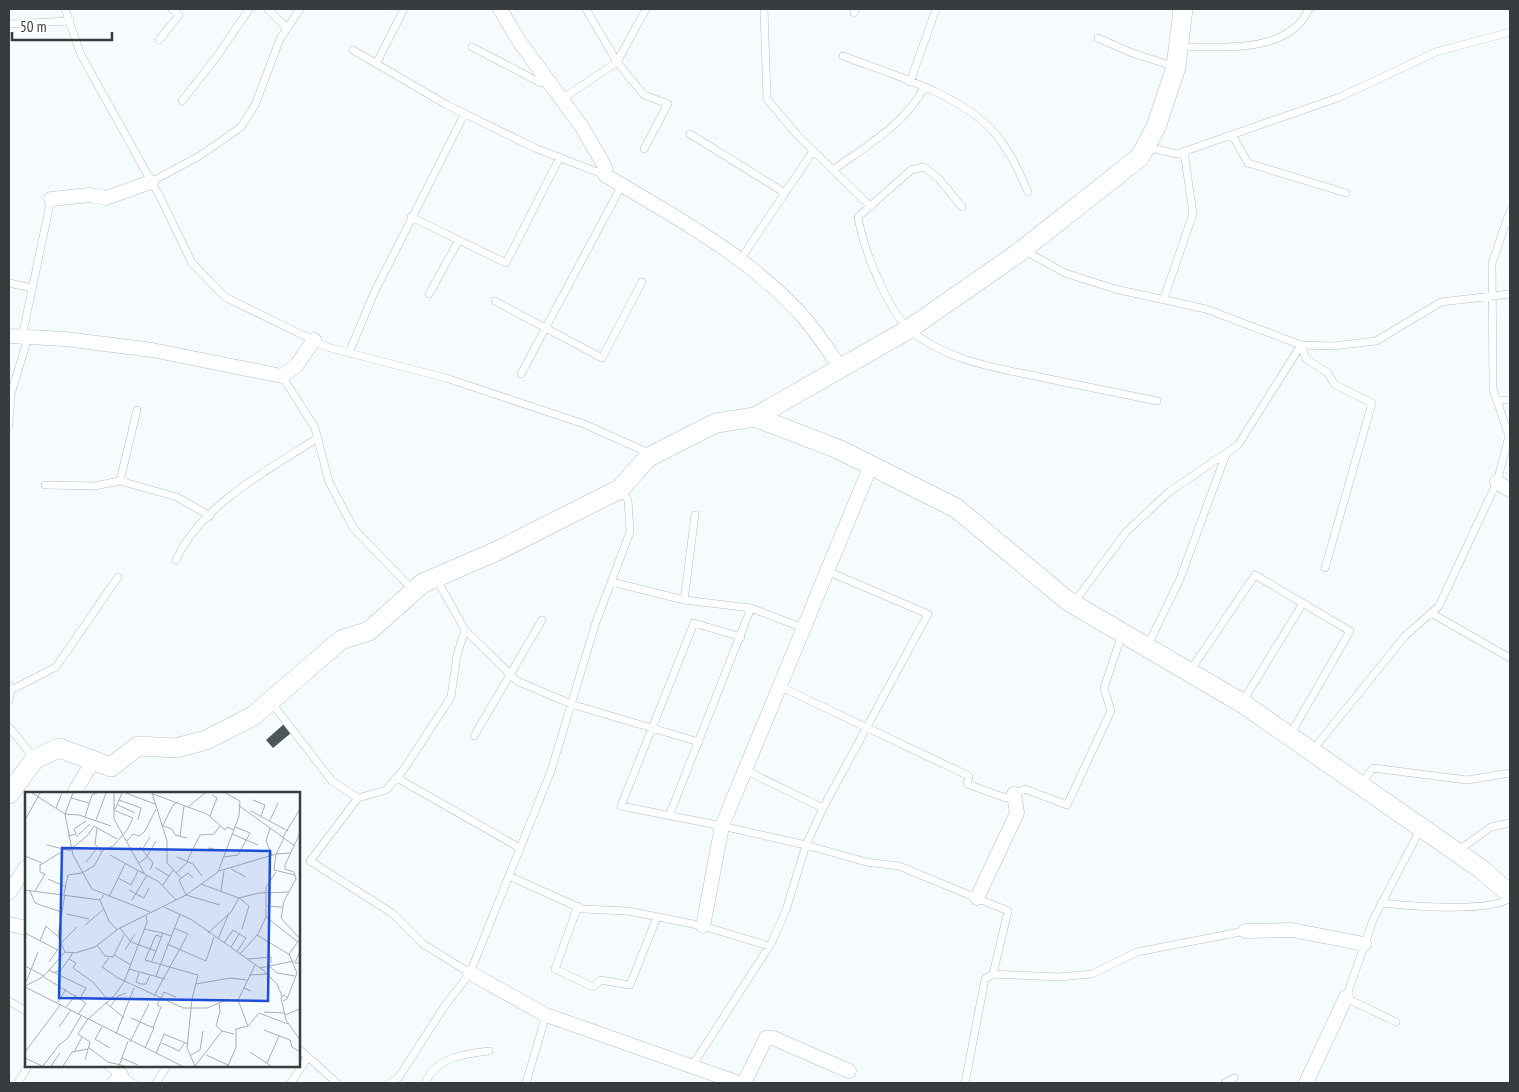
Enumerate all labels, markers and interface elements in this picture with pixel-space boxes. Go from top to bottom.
scale bar [12,10,112,42]
text: 50 m [20,17,46,36]
inset map [25,792,300,1067]

